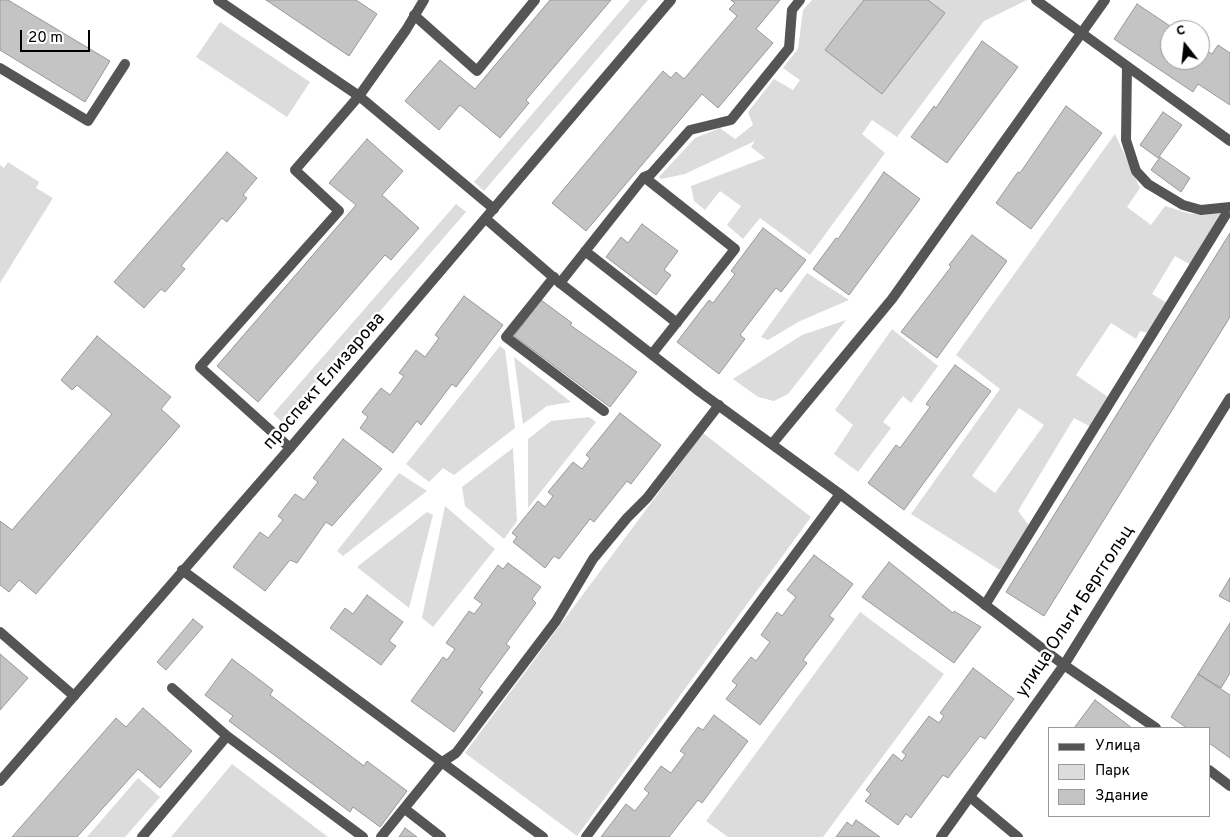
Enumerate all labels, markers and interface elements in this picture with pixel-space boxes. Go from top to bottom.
scale bar [22,20,92,52]
north arrow [1160,20,1210,70]
text: С [1174,22,1188,40]
text: 20 m [28,29,63,48]
street label: проспект Елизарова [259,309,391,455]
street label: улица Ольги Берггольц [1012,522,1140,702]
legend [1048,727,1210,817]
text: Улица [1095,737,1140,756]
text: Парк [1095,762,1130,781]
text: Здание [1095,787,1148,806]

